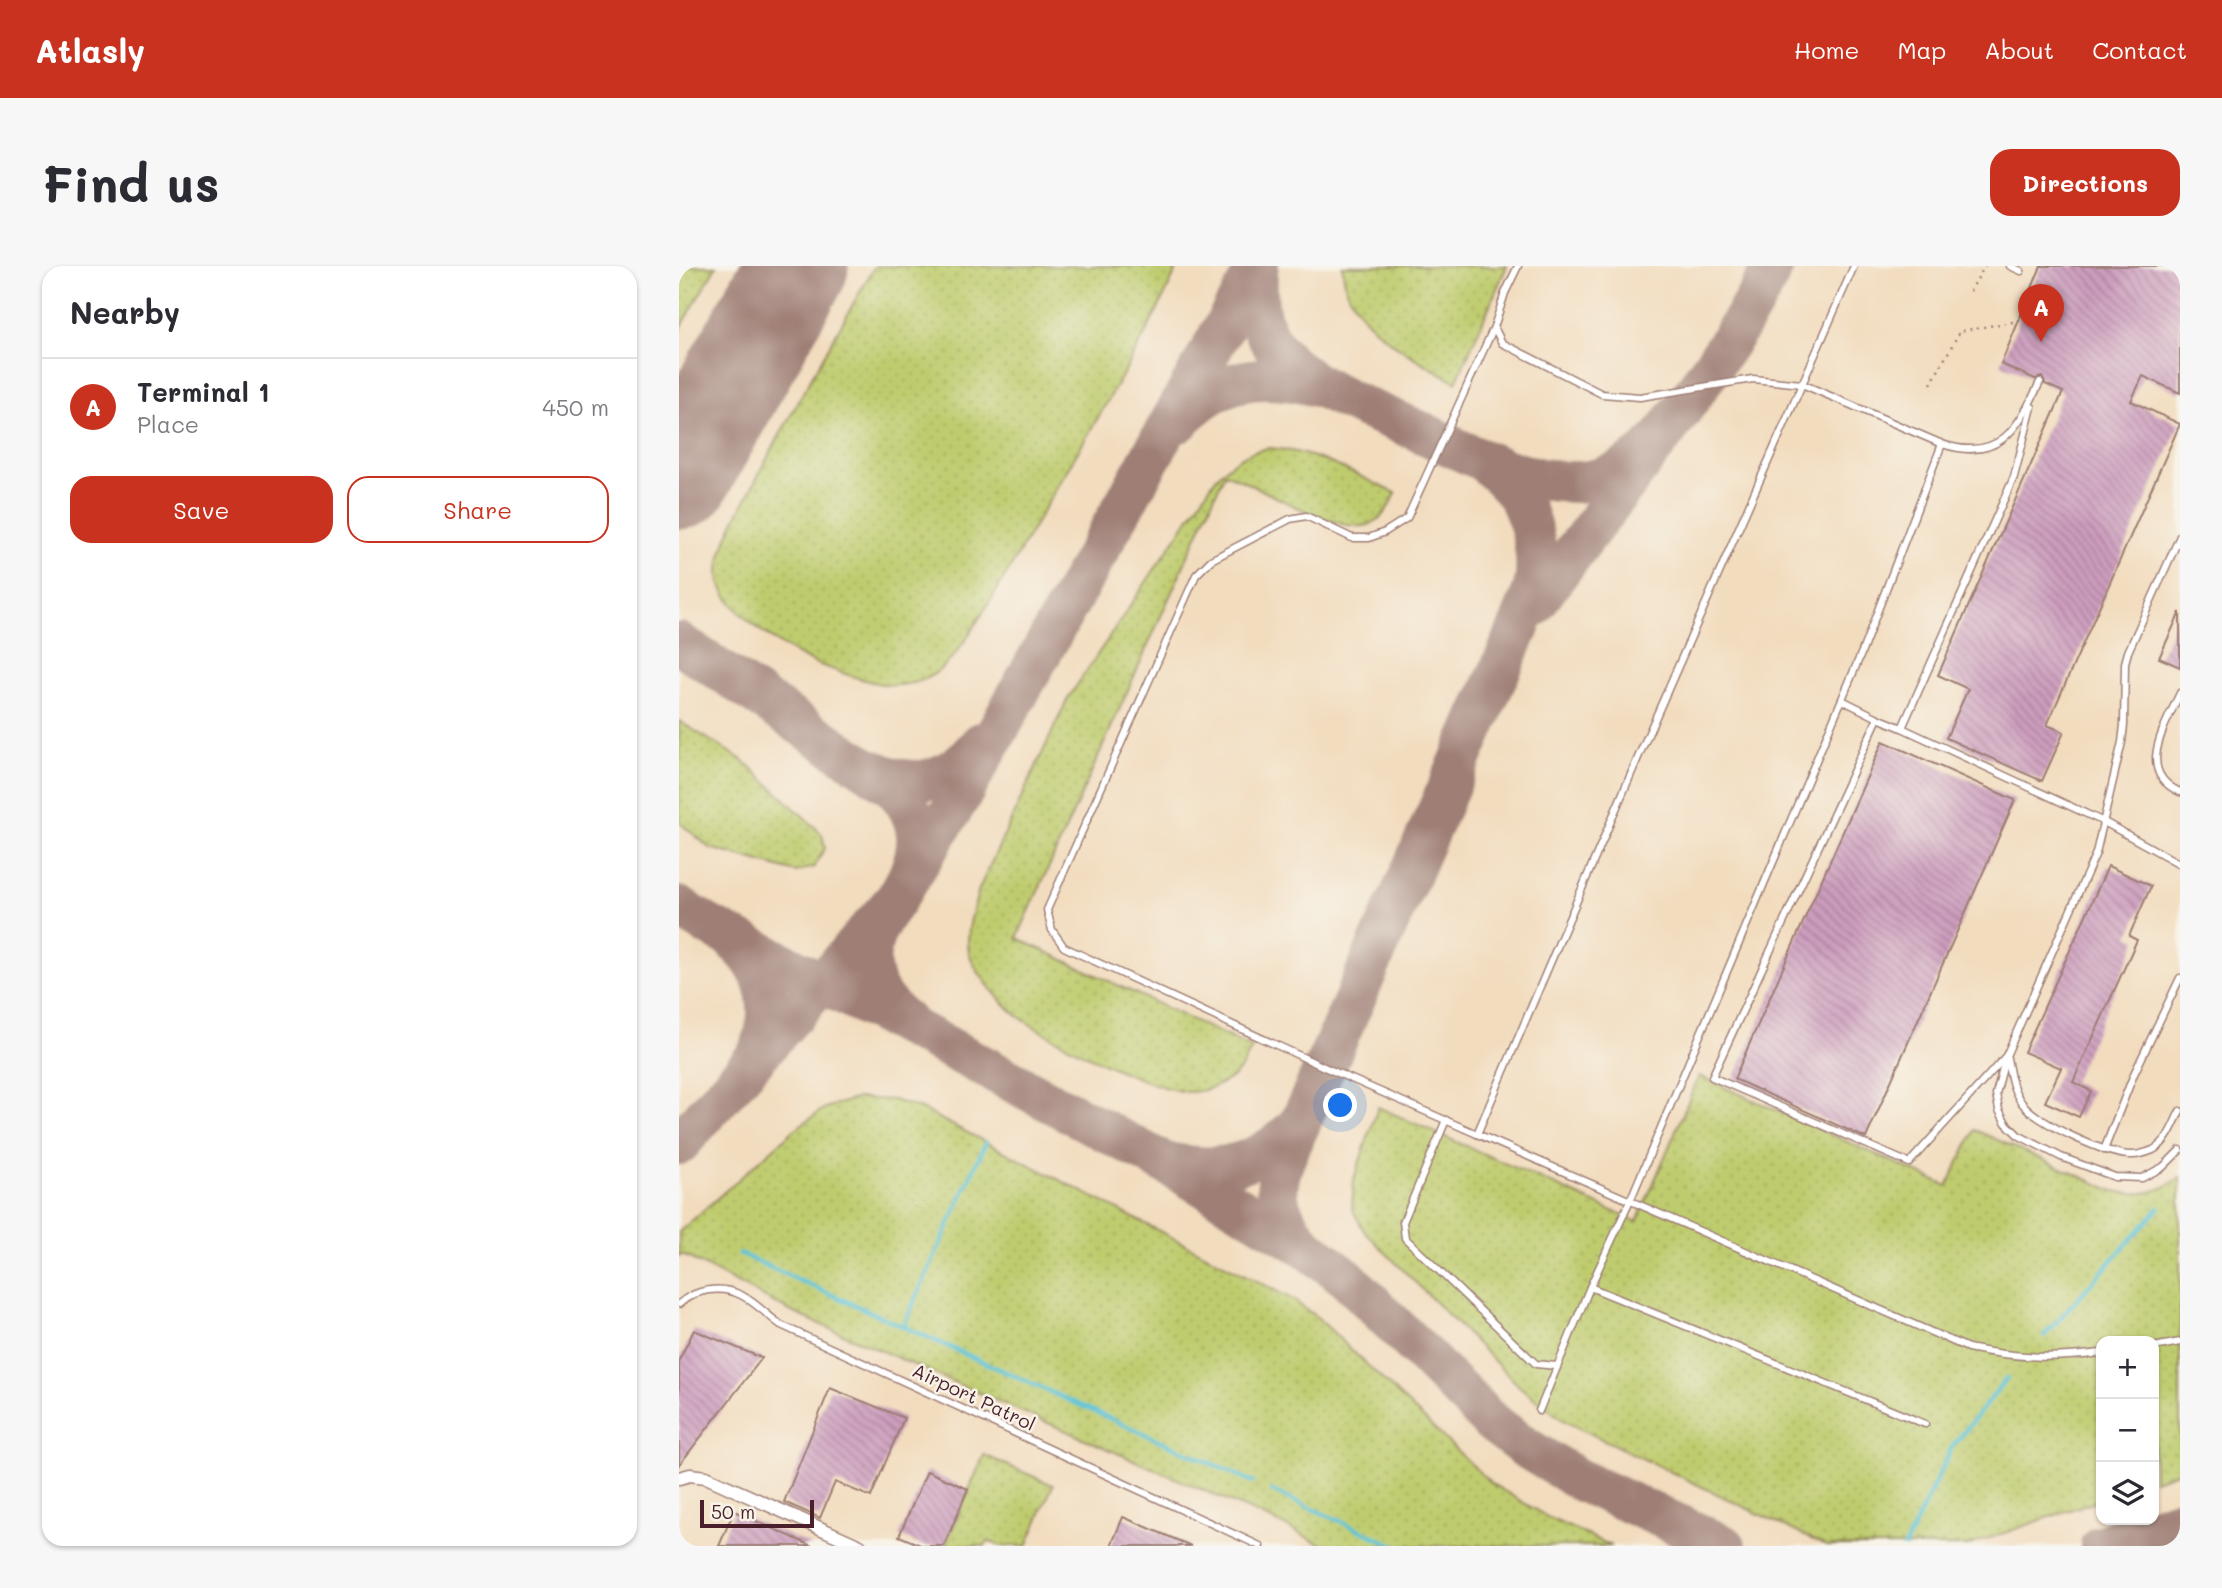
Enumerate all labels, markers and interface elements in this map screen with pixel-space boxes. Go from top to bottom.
text: Atlasly [35,28,145,71]
text: Home [1794,34,1859,65]
text: Map [1897,34,1946,65]
text: About [1984,34,2054,65]
text: Contact [2092,34,2187,65]
button: Directions [1990,149,2180,216]
text: Find us [42,151,220,214]
pin: A [2018,284,2064,342]
text: Nearby [70,292,180,332]
text: Terminal 1 [137,375,270,409]
text: A [85,392,101,422]
text: 450 m [542,392,609,422]
text: Place [137,409,199,439]
button: Save [70,476,333,543]
button: Share [347,476,609,543]
your location [1323,1088,1357,1122]
map controls [2096,1336,2159,1525]
button: + [2096,1336,2159,1399]
street label: Airport Patrol [909,1357,1040,1436]
button: − [2096,1399,2159,1462]
button: layers [2096,1462,2159,1525]
scale bar [700,1497,814,1529]
text: 50 m [711,1499,755,1524]

